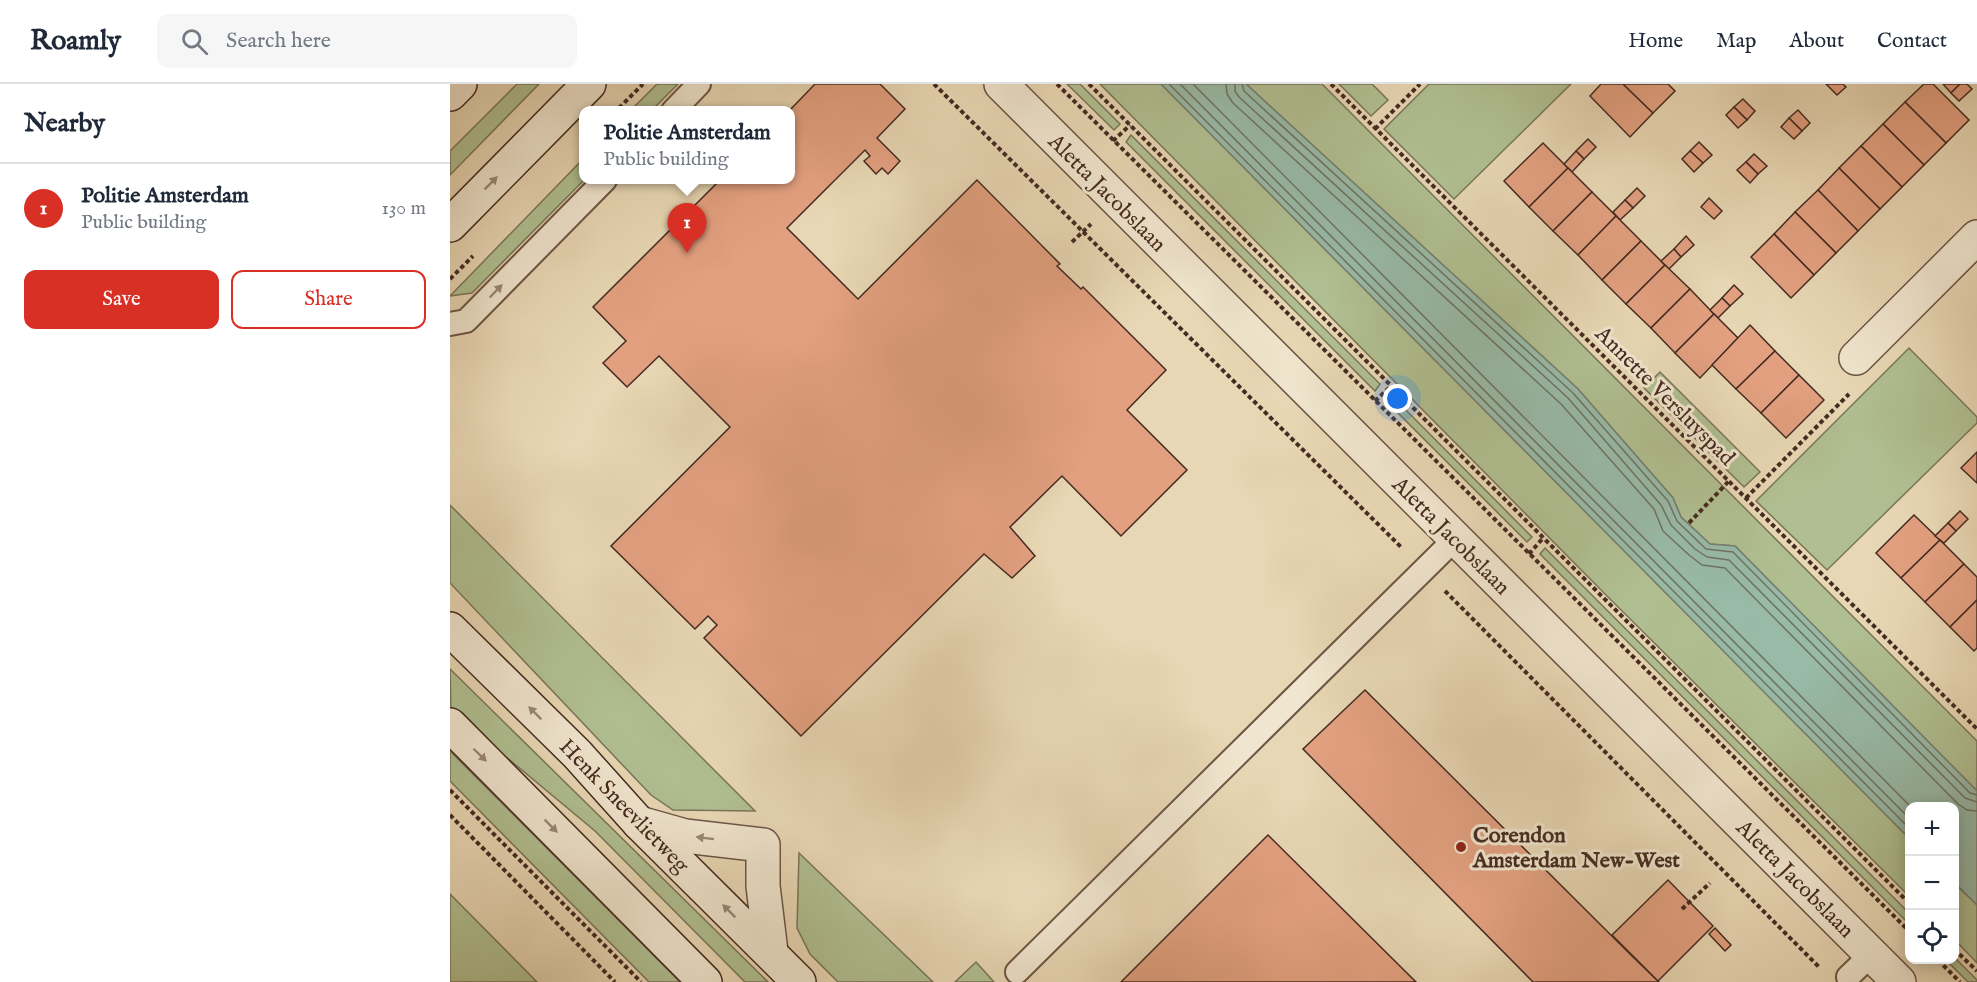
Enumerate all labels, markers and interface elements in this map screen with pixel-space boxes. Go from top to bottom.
search box [157,14,577,68]
text: Roamly [30,24,121,59]
icon: search [178,25,211,58]
text: Search here [226,27,331,55]
text: Home [1628,28,1683,55]
text: Map [1716,28,1756,55]
text: About [1789,28,1844,55]
text: Contact [1877,28,1947,55]
popup [579,106,795,184]
text: Nearby [24,107,105,140]
text: Politie Amsterdam [603,119,771,147]
street label: Aletta Jacobslaan [1041,128,1172,259]
text: Public building [603,147,729,172]
one-way arrow [484,177,498,191]
text: Politie Amsterdam [81,182,249,210]
text: 1 [40,196,47,221]
text: 130 m [381,196,426,221]
pin: 1 [668,204,706,253]
text: Public building [81,210,206,235]
button: Save [24,270,219,329]
button: Share [231,270,426,329]
one-way arrow [488,285,502,299]
street label: Annette Versluyspad [1588,320,1741,472]
your location [1383,384,1412,413]
street label: Aletta Jacobslaan [1385,471,1516,602]
one-way arrow [529,706,543,720]
street label: Henk Sneevlietweg [552,733,695,880]
one-way arrow [473,747,487,761]
map controls [1905,802,1959,964]
button: + [1905,802,1959,856]
street label: Aletta Jacobslaan [1729,814,1860,945]
one-way arrow [544,818,558,832]
place label: Corendon Amsterdam New-West [1472,822,1680,875]
one-way arrow [696,834,715,843]
marker: Corendon Amsterdam New-West [1454,840,1468,854]
button: − [1905,856,1959,910]
one-way arrow [722,905,736,919]
button: locate [1905,910,1959,964]

